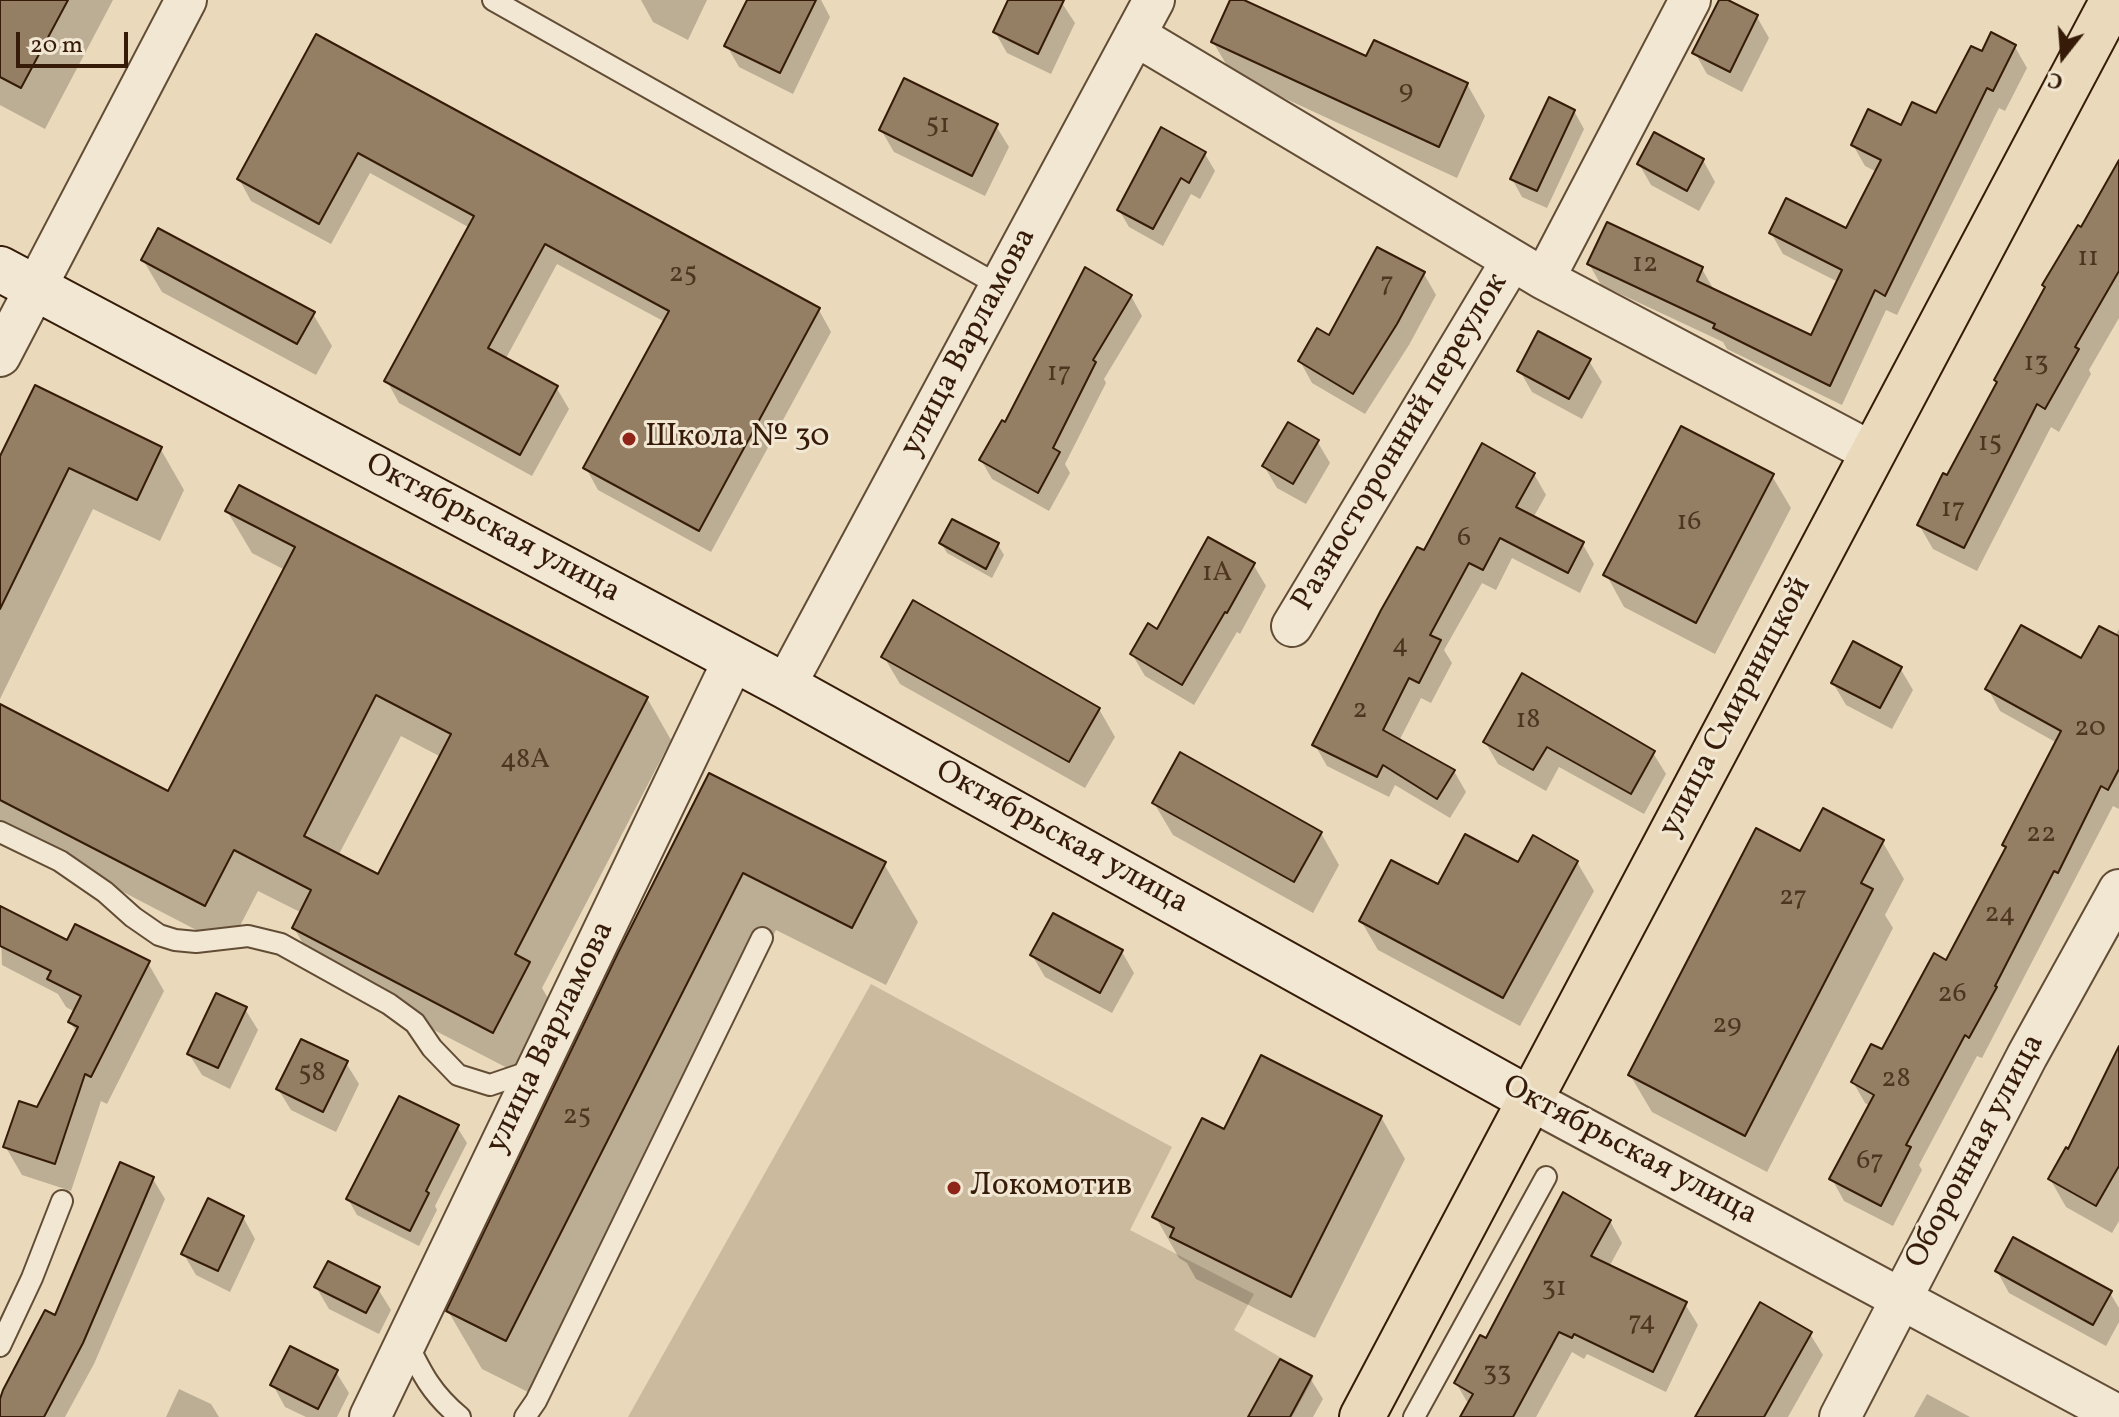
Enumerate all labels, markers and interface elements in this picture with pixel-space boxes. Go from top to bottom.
scale bar [20,16,132,66]
north arrow [2023,16,2103,96]
text: 20 m [30,29,83,63]
text: С [2045,63,2067,96]
house number: 9 [1399,76,1413,110]
house number: 51 [926,110,950,144]
street label: улица Варламова [894,222,1046,464]
house number: 11 [2077,243,2099,277]
house number: 12 [1632,249,1658,283]
house number: 25 [669,259,697,293]
street label: Разносторонний переулок [1286,267,1518,619]
house number: 7 [1380,268,1394,302]
house number: 13 [2023,348,2049,382]
house number: 17 [1047,358,1071,392]
place label: Школа № 30 [645,420,829,458]
house number: 15 [1978,428,2002,462]
marker: Школа № 30 [620,430,638,448]
street label: Октябрьская улица [358,447,626,613]
house number: 17 [1941,494,1965,528]
house number: 16 [1676,507,1702,541]
house number: 6 [1457,523,1471,557]
house number: 1А [1202,558,1232,592]
street label: улица Смирницкой [1652,572,1822,844]
house number: 4 [1392,630,1408,664]
house number: 2 [1352,695,1368,729]
house number: 18 [1515,705,1541,739]
house number: 20 [2074,713,2106,747]
house number: 48А [500,745,550,779]
street label: Октябрьская улица [928,754,1194,924]
house number: 22 [2026,819,2056,853]
house number: 27 [1779,882,1807,916]
house number: 24 [1985,899,2015,933]
street label: улица Варламова [479,916,625,1160]
house number: 26 [1937,979,1967,1013]
house number: 29 [1712,1010,1742,1044]
street label: Оборонная улица [1899,1028,2055,1276]
house number: 58 [298,1058,326,1092]
house number: 28 [1881,1064,1911,1098]
street label: Октябрьская улица [1495,1069,1763,1235]
house number: 25 [563,1101,591,1135]
house number: 67 [1856,1146,1884,1180]
place label: Локомотив [970,1169,1132,1207]
marker: Локомотив [945,1179,963,1197]
house number: 31 [1541,1273,1567,1307]
house number: 74 [1628,1307,1656,1341]
house number: 33 [1483,1358,1511,1392]

